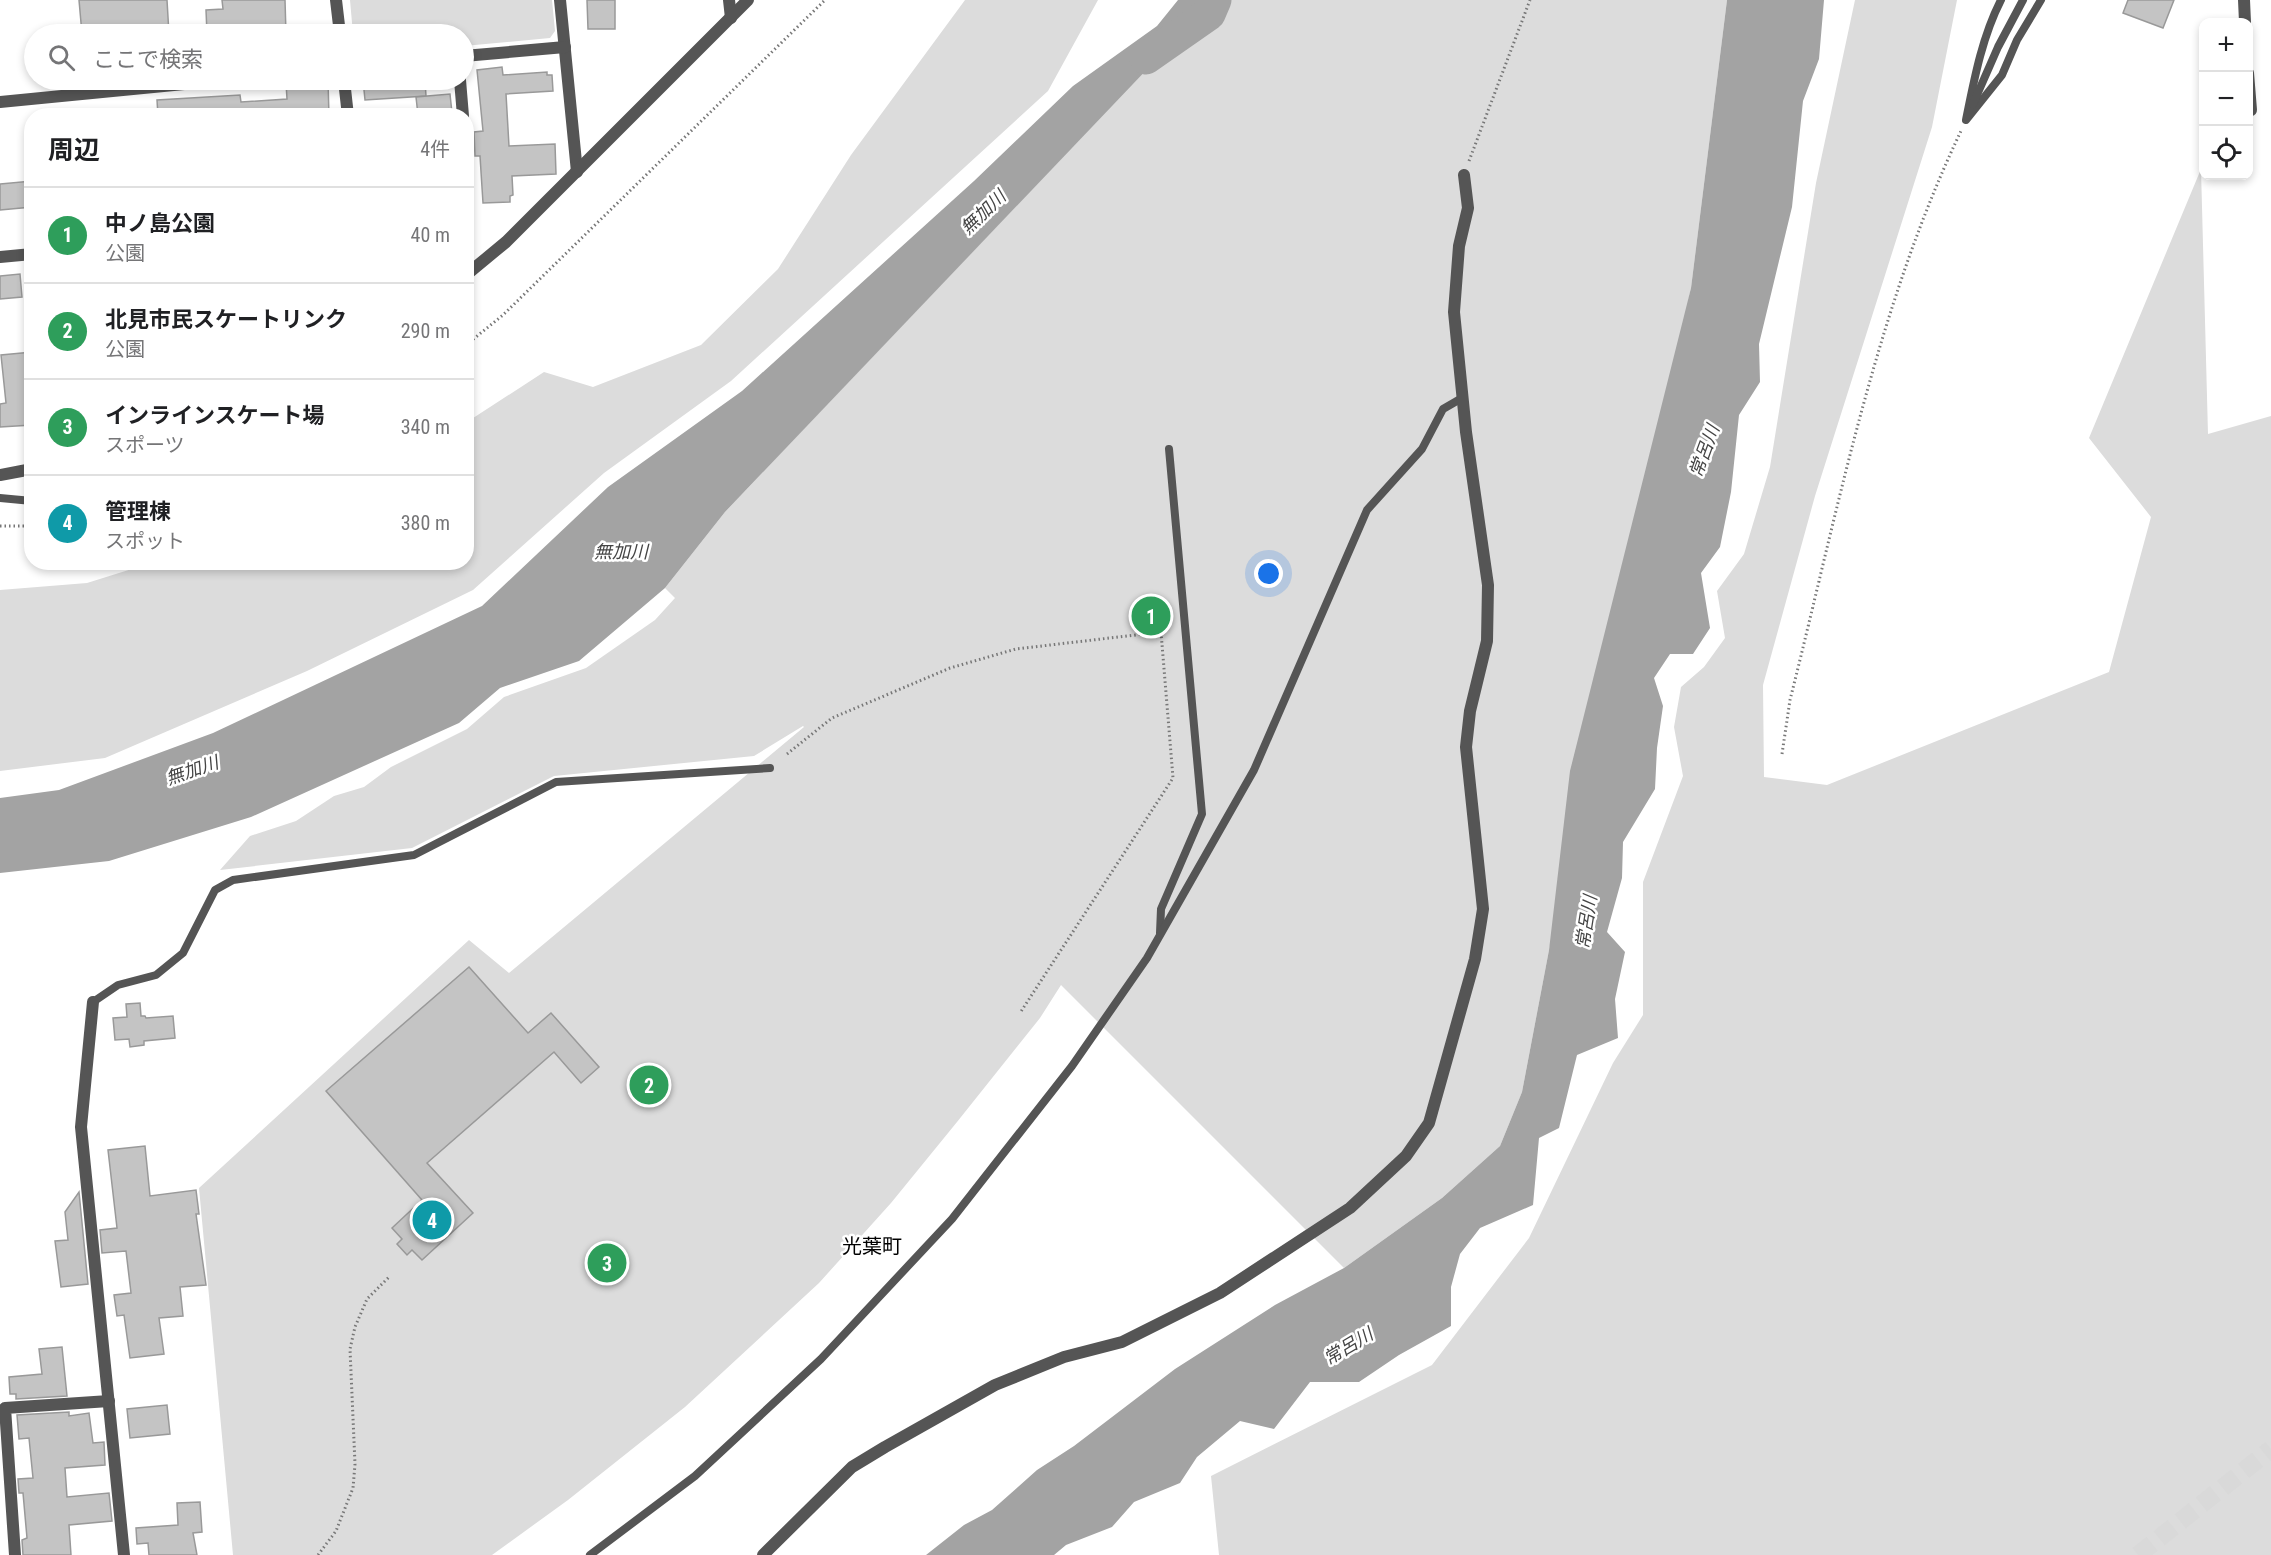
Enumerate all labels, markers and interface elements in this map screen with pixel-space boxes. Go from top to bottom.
map controls [2199,18,2253,180]
button: + [2199,18,2253,72]
search box [24,24,474,90]
icon: search [45,41,78,74]
text: ここで検索 [93,47,203,72]
button: − [2199,72,2253,126]
button: locate [2199,126,2253,180]
text: 周辺 [48,135,100,165]
text: 4件 [420,137,450,161]
water label: 無加川 [956,184,1011,238]
text: 中ノ島公園 [105,211,215,236]
text: 1 [62,223,73,247]
text: 40 m [411,223,450,247]
text: 公園 [105,241,145,265]
text: 北見市民スケートリンク [105,307,347,332]
text: 2 [62,319,73,343]
text: 290 m [401,319,450,343]
text: 公園 [105,337,145,361]
text: インラインスケート場 [105,403,325,428]
text: 3 [62,415,73,439]
text: 340 m [401,415,450,439]
water label: 常呂川 [1685,420,1724,480]
text: スポーツ [105,433,185,457]
text: 管理棟 [105,499,171,524]
text: 4 [62,511,73,535]
text: 380 m [401,511,450,535]
text: スポット [105,529,185,553]
water label: 無加川 [594,541,650,562]
your location [1254,559,1283,588]
pin: 1 [1132,594,1170,638]
water label: 無加川 [163,751,223,789]
water label: 常呂川 [1571,892,1601,950]
pin: 2 [630,1062,668,1108]
pin: 4 [412,1198,452,1242]
district label: 光葉町 [842,1234,902,1258]
pin: 3 [588,1240,626,1286]
water label: 常呂川 [1319,1322,1378,1369]

